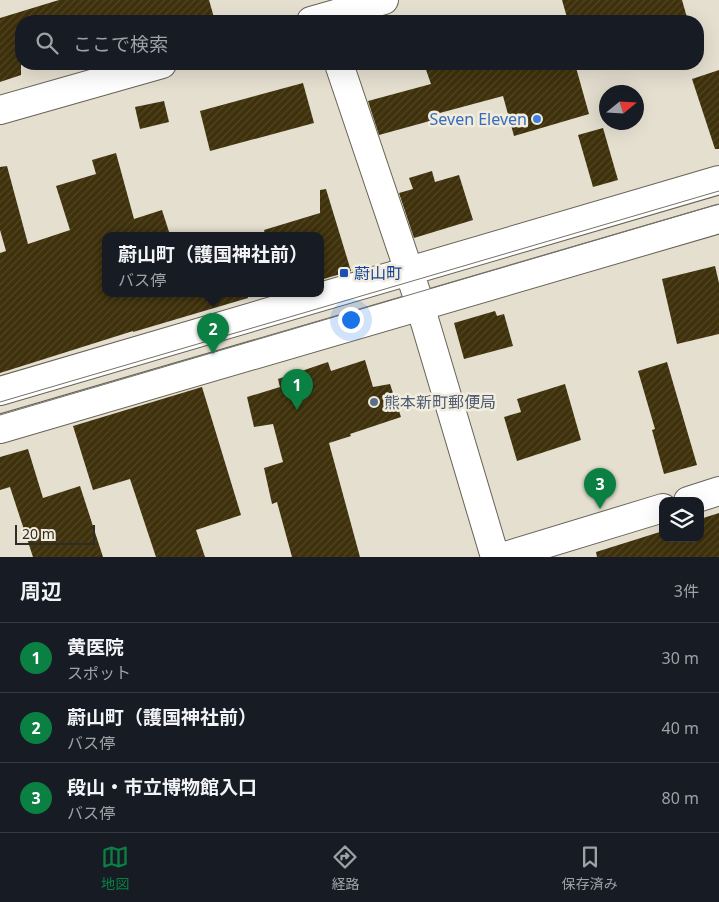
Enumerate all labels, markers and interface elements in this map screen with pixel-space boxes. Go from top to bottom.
search box [15,15,704,70]
icon: search [33,29,61,57]
text: ここで検索 [73,31,168,57]
north arrow [599,85,644,130]
place label: Seven Eleven [430,108,527,130]
marker: Seven Eleven [531,113,543,125]
popup [102,232,324,297]
text: 蔚山町（護国神社前） [118,241,308,267]
place label: 蔚山町 [354,262,402,284]
marker: 蔚山町 [338,267,350,279]
text: バス停 [118,269,166,291]
your location [338,307,364,333]
pin: 2 [197,313,229,354]
pin: 1 [281,369,313,410]
place label: 熊本新町郵便局 [384,391,496,413]
marker: 熊本新町郵便局 [368,396,380,408]
pin: 3 [584,468,616,509]
map controls [659,497,704,542]
button: layers [659,497,704,542]
scale bar [15,522,95,545]
text: 20 m [22,524,55,543]
text: 周辺 [20,577,62,605]
text: 3件 [674,580,699,602]
text: 黄医院 [67,634,124,660]
text: 1 [31,647,41,669]
text: 30 m [662,647,699,669]
text: スポット [67,662,131,684]
text: 蔚山町（護国神社前） [67,704,257,730]
text: 2 [31,717,41,739]
text: 40 m [662,717,699,739]
text: バス停 [67,732,115,754]
text: 段山・市立博物館入口 [67,774,257,800]
text: 3 [31,787,41,809]
text: 80 m [662,787,699,809]
text: バス停 [67,802,115,824]
tab: 地図 [101,843,129,893]
tab: 経路 [331,843,359,893]
tab: 保存済み [562,843,618,893]

